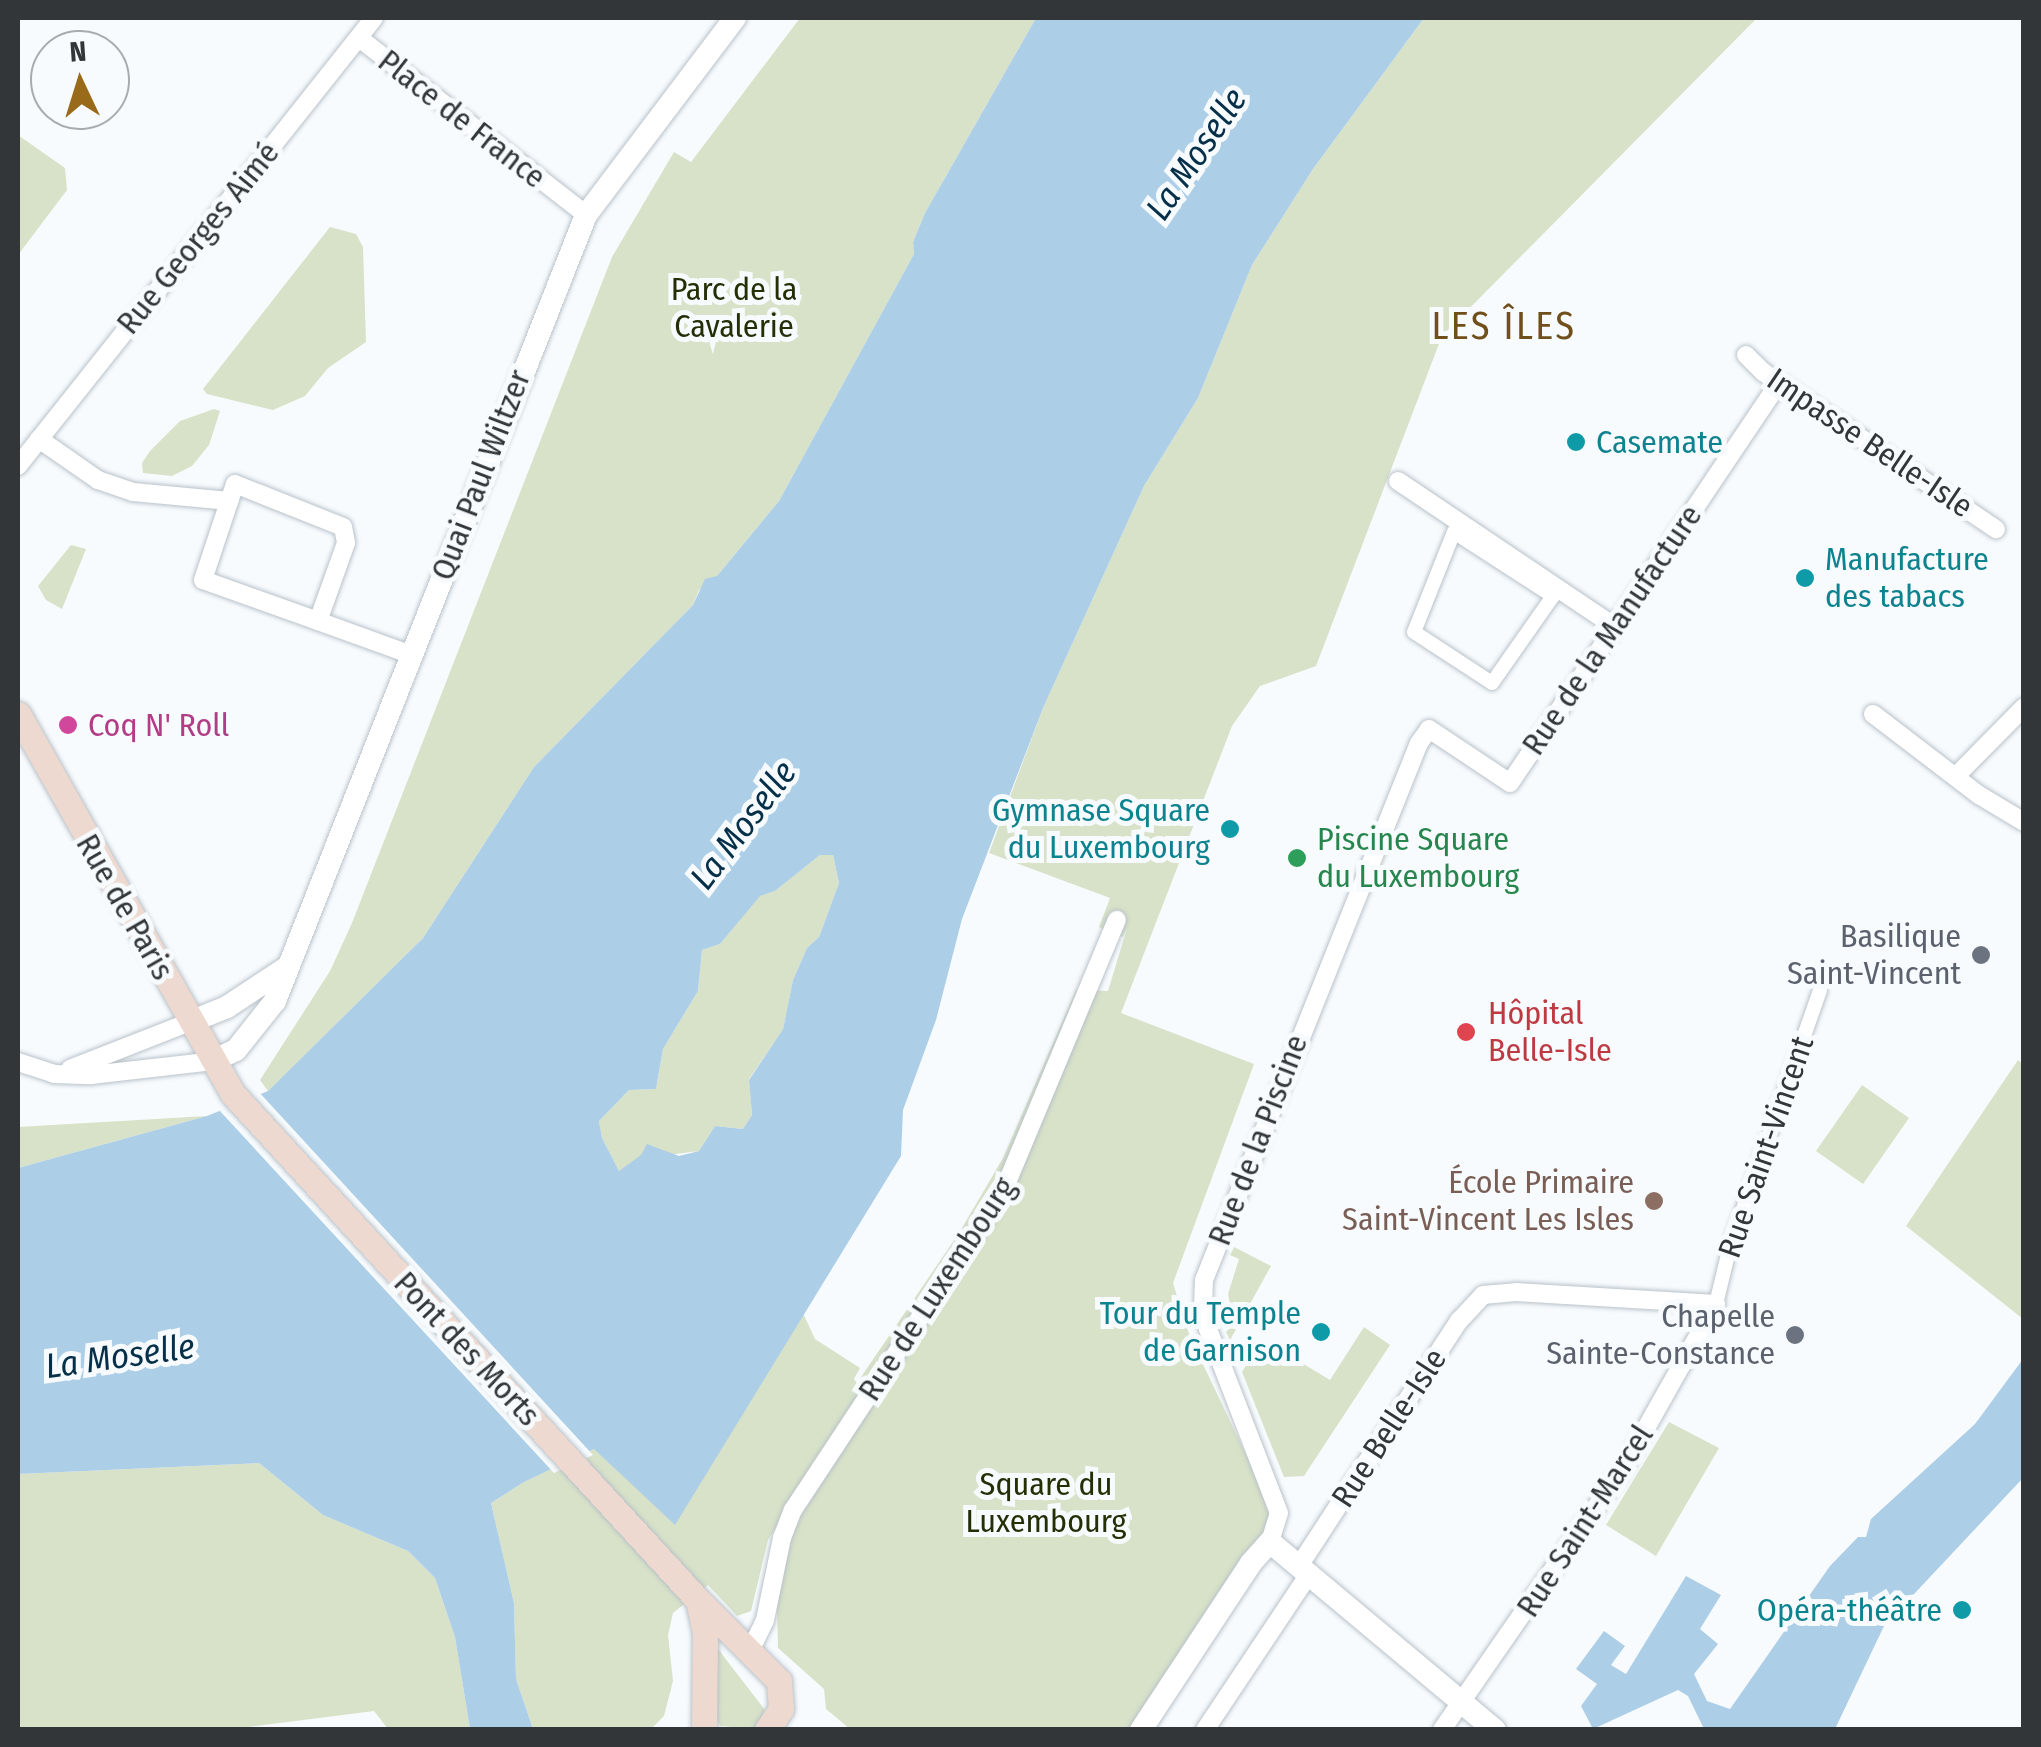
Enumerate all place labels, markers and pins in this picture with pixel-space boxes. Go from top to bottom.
place label: Casemate [1596,423,1723,461]
marker: Casemate [1565,431,1587,453]
place label: Manufacture des tabacs [1825,541,1989,616]
marker: Manufacture des tabacs [1794,567,1816,589]
place label: Coq N' Roll [88,706,229,744]
marker: Coq N' Roll [57,714,79,736]
place label: Gymnase Square du Luxembourg [992,792,1210,867]
marker: Gymnase Square du Luxembourg [1219,818,1241,840]
place label: Piscine Square du Luxembourg [1317,821,1519,896]
marker: Piscine Square du Luxembourg [1286,847,1308,869]
place label: Basilique Saint-Vincent [1787,918,1961,993]
marker: Basilique Saint-Vincent [1970,944,1992,966]
place label: Hôpital Belle-Isle [1488,995,1612,1070]
marker: Hôpital Belle-Isle [1453,1019,1479,1045]
place label: École Primaire Saint-Vincent Les Isles [1342,1164,1634,1239]
marker: École Primaire Saint-Vincent Les Isles [1643,1190,1665,1212]
place label: Tour du Temple de Garnison [1100,1295,1301,1370]
place label: Chapelle Sainte-Constance [1546,1298,1775,1373]
marker: Tour du Temple de Garnison [1310,1321,1332,1343]
marker: Chapelle Sainte-Constance [1784,1324,1806,1346]
place label: Opéra-théâtre [1757,1591,1942,1629]
marker: Opéra-théâtre [1951,1599,1973,1621]

